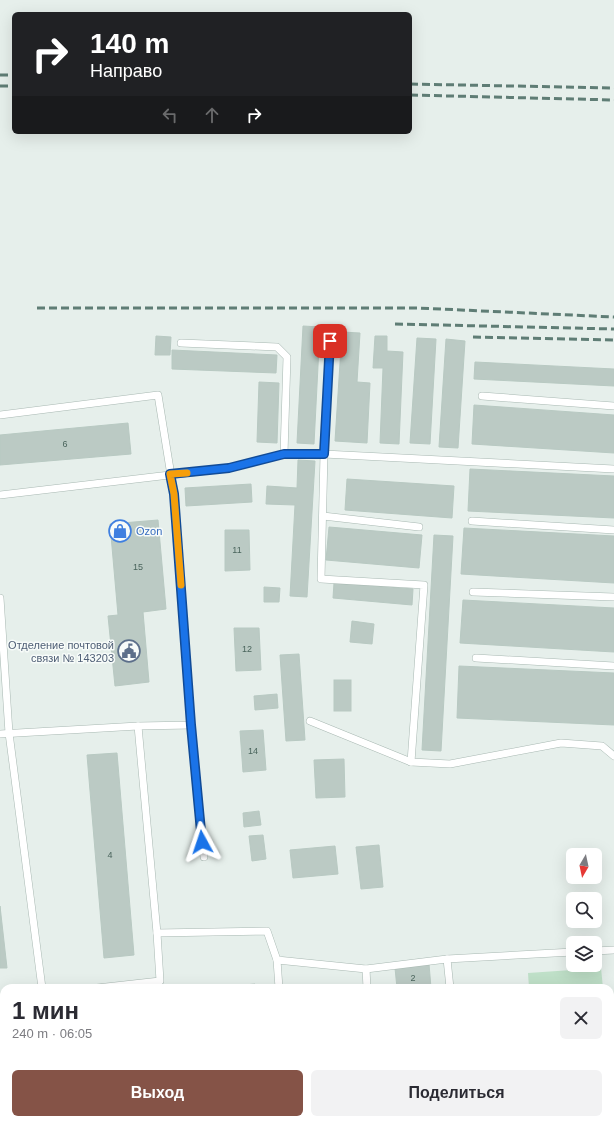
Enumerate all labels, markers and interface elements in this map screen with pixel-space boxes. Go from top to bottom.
icon: right [24,28,76,80]
text: 140 m [90,28,169,59]
text: Направо [90,61,162,81]
icon: left [159,104,181,126]
icon: ahead [201,104,223,126]
icon: right [243,104,265,126]
pin [313,324,347,358]
icon: arrive [319,330,341,352]
house number: 6 [62,439,68,449]
shop icon: Ozon [107,518,133,544]
place label: Ozon [136,525,162,537]
house number: 11 [232,545,242,555]
house number: 15 [133,562,143,572]
public building icon: Отделение почтовой связи № 143203 [116,638,142,664]
place label: Отделение почтовой связи № 143203 [8,639,114,664]
house number: 12 [242,644,252,654]
house number: 14 [248,746,258,756]
position arrow [181,821,223,863]
north arrow [566,848,602,884]
map controls [566,848,602,972]
house number: 4 [107,850,113,860]
button: search [566,892,602,928]
button: layers [566,936,602,972]
house number: 2 [410,973,416,983]
text: 1 мин [12,997,79,1024]
button: close [560,997,602,1039]
text: 240 m · 06:05 [12,1026,92,1041]
button: Выход [12,1070,303,1116]
button: Поделиться [311,1070,602,1116]

